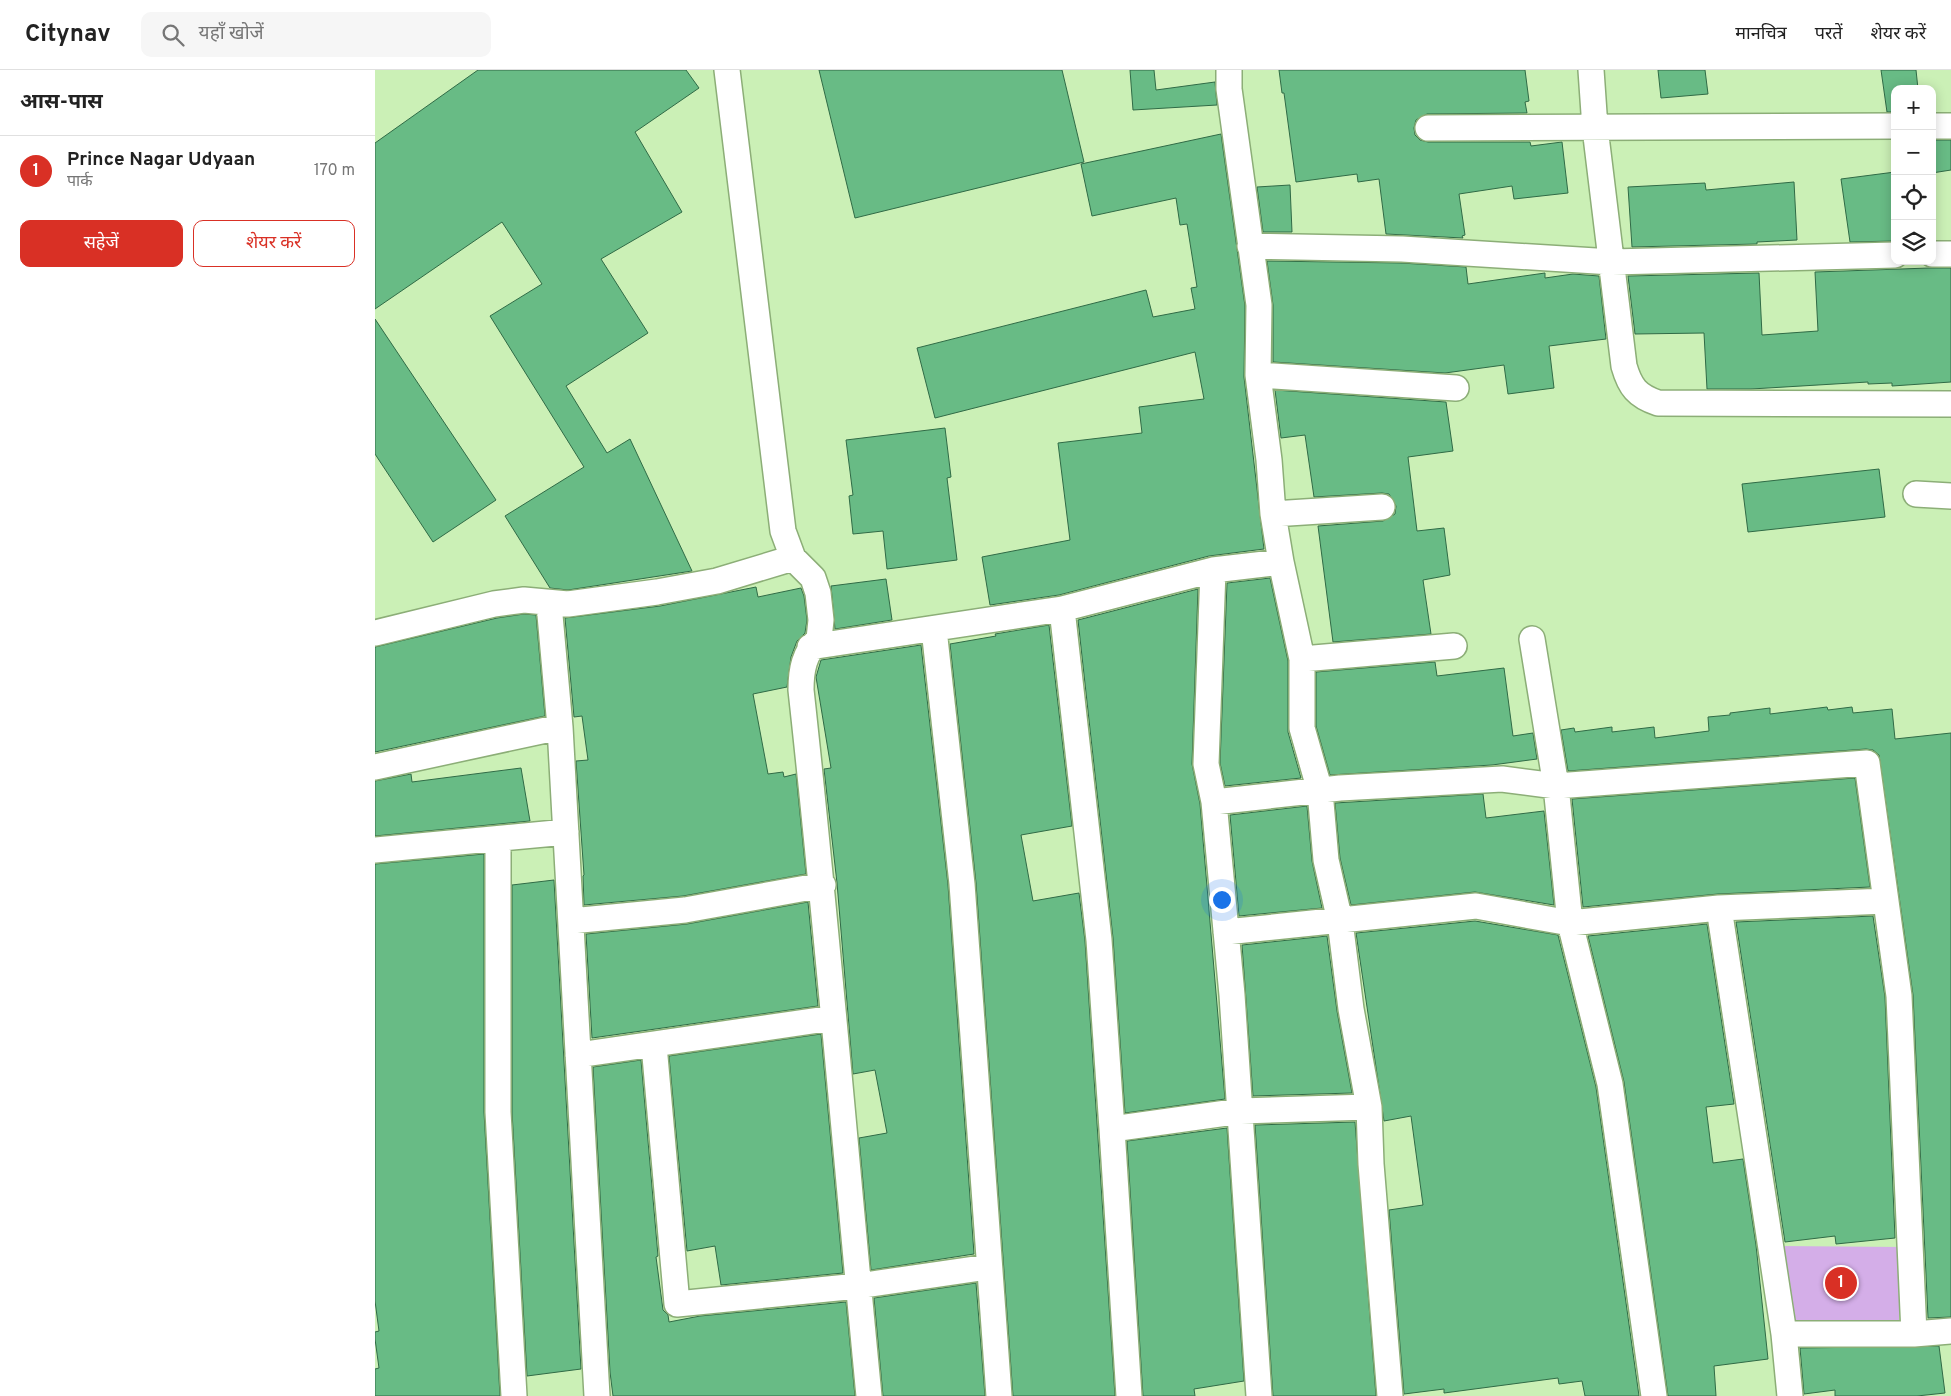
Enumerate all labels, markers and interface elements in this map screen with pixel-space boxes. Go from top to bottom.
search box [141,12,491,57]
text: Citynav [25,20,111,50]
icon: search [159,21,187,49]
text: यहाँ खोजें [199,22,264,46]
text: मानचित्र [1735,23,1787,46]
text: परतें [1815,23,1843,46]
text: शेयर करें [1871,23,1926,46]
map controls [1891,85,1936,265]
button: + [1891,85,1936,130]
text: आस-पास [20,89,103,116]
button: − [1891,130,1936,175]
text: Prince Nagar Udyaan [67,148,255,172]
text: 1 [33,161,39,181]
text: 170 m [314,161,355,181]
text: पार्क [67,172,93,192]
button: locate [1891,175,1936,220]
button: सहेजें [20,220,183,267]
button: शेयर करें [193,220,355,267]
button: layers [1891,220,1936,265]
your location [1209,887,1235,913]
pin: 1 [1825,1264,1857,1302]

